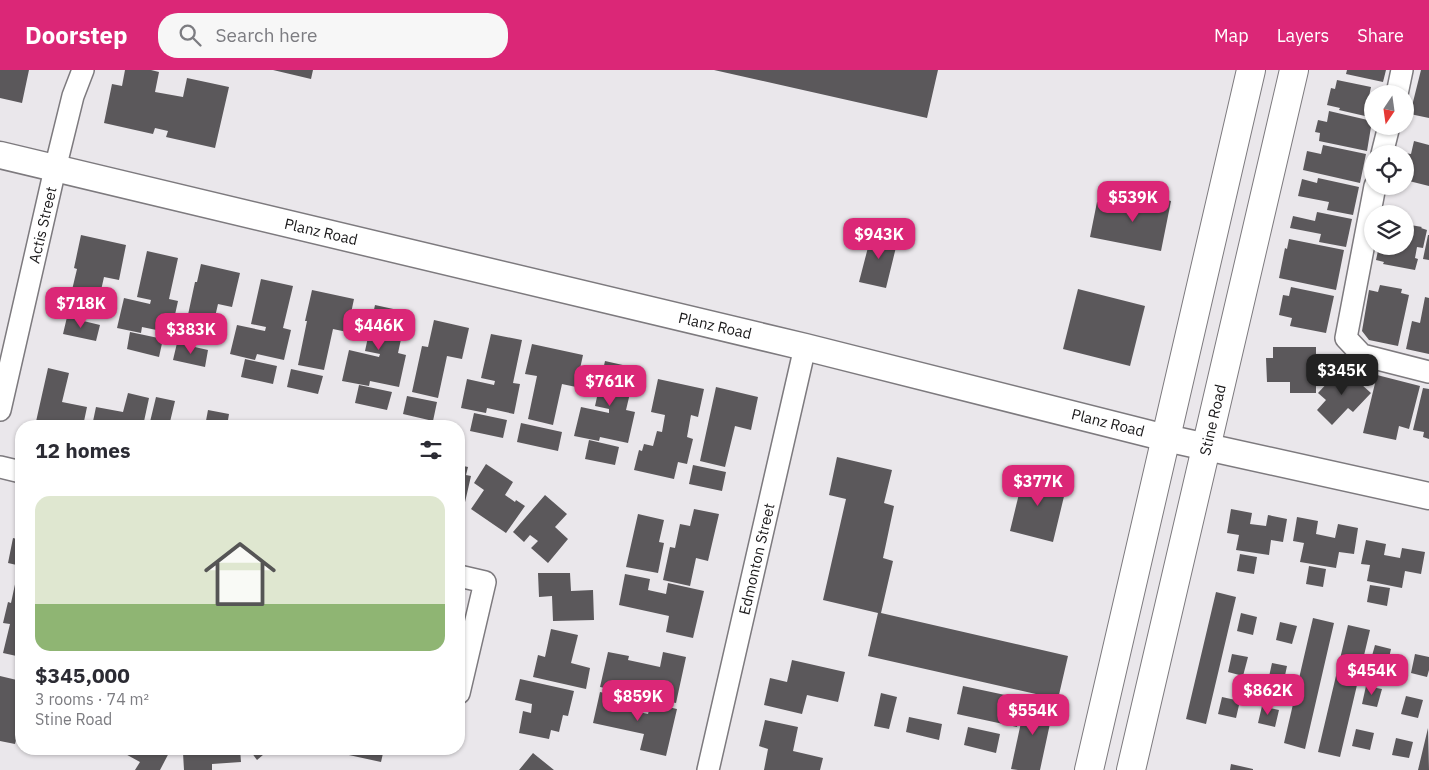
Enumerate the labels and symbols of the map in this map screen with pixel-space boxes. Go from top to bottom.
north arrow [1364,85,1414,135]
pin: $539K [1098,180,1168,223]
street label: Actis Street [24,185,61,265]
street label: Planz Road [283,214,360,249]
pin: $943K [844,218,914,260]
pin: $718K [46,286,116,329]
pin: $446K [344,308,414,351]
street label: Planz Road [677,308,754,343]
pin: $383K [156,312,226,355]
pin: $345K [1307,354,1377,396]
pin: $761K [575,364,645,407]
street label: Stine Road [1195,382,1230,457]
street label: Planz Road [1070,404,1147,441]
pin: $377K [1003,464,1073,507]
street label: Edmonton Street [734,501,779,617]
pin: $454K [1337,654,1407,696]
pin: $862K [1233,674,1303,716]
pin: $859K [603,680,673,722]
pin: $554K [998,694,1068,736]

